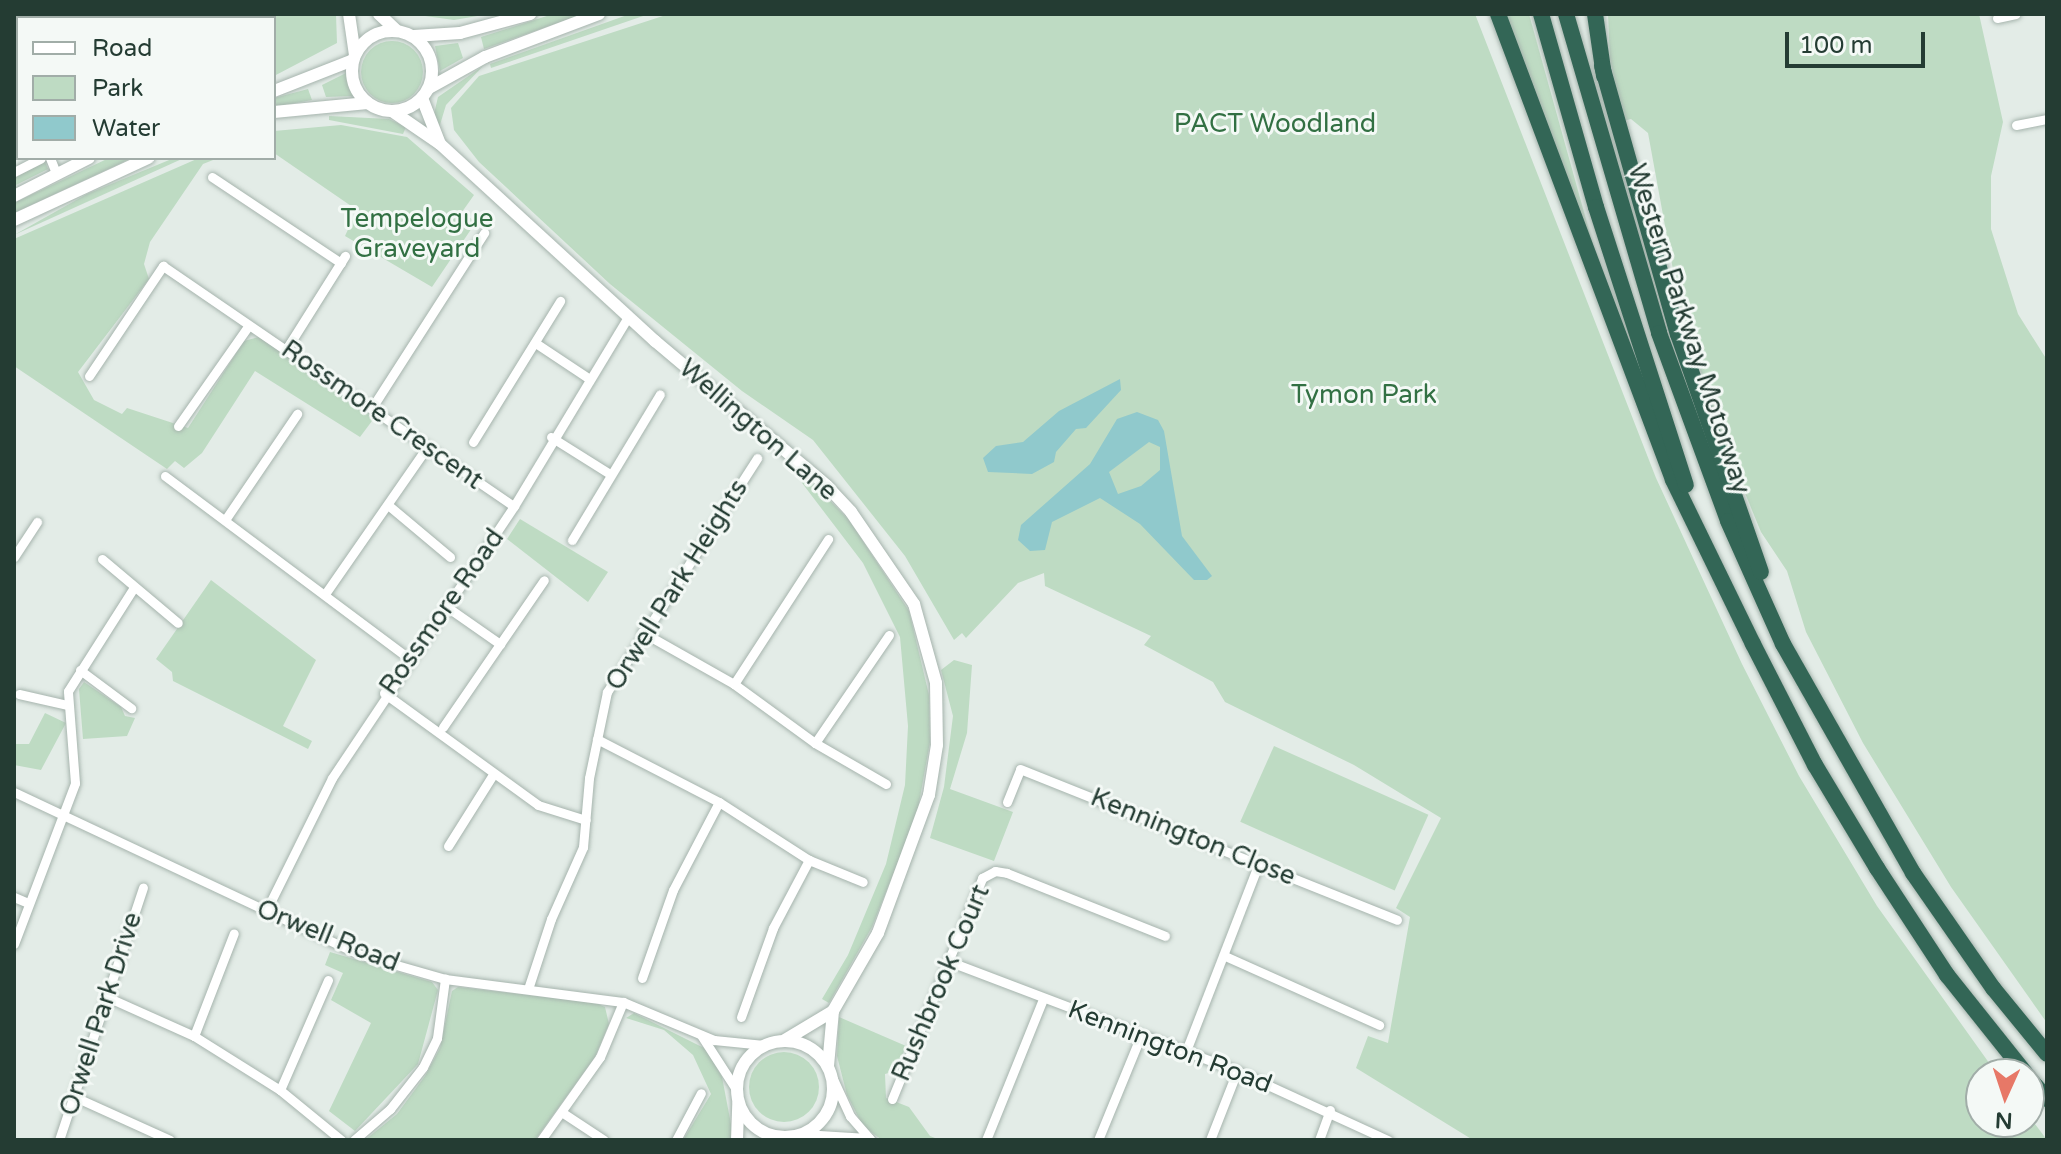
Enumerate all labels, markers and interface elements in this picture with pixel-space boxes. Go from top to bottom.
legend [16,16,276,160]
scale bar [1789,16,1929,66]
text: 100 m [1799,31,1873,60]
text: Road [92,34,152,63]
text: Park [92,74,143,103]
park label: PACT Woodland [1174,108,1376,140]
text: Water [92,114,160,143]
street label: Western Parkway Motorway [1621,160,1757,498]
park label: Tempelogue Graveyard [340,203,494,264]
street label: Rossmore Crescent [275,334,489,496]
street label: Wellington Lane [672,353,844,507]
park label: Tymon Park [1291,379,1437,411]
street label: Orwell Park Heights [599,474,755,696]
street label: Rossmore Road [373,523,511,701]
street label: Kennington Close [1086,782,1300,892]
street label: Rushbrook Court [886,880,996,1086]
street label: Orwell Road [252,893,404,979]
street label: Orwell Park Drive [53,908,149,1120]
street label: Kennington Road [1064,994,1276,1100]
north arrow [1965,1058,2045,1138]
text: N [1994,1107,2013,1133]

